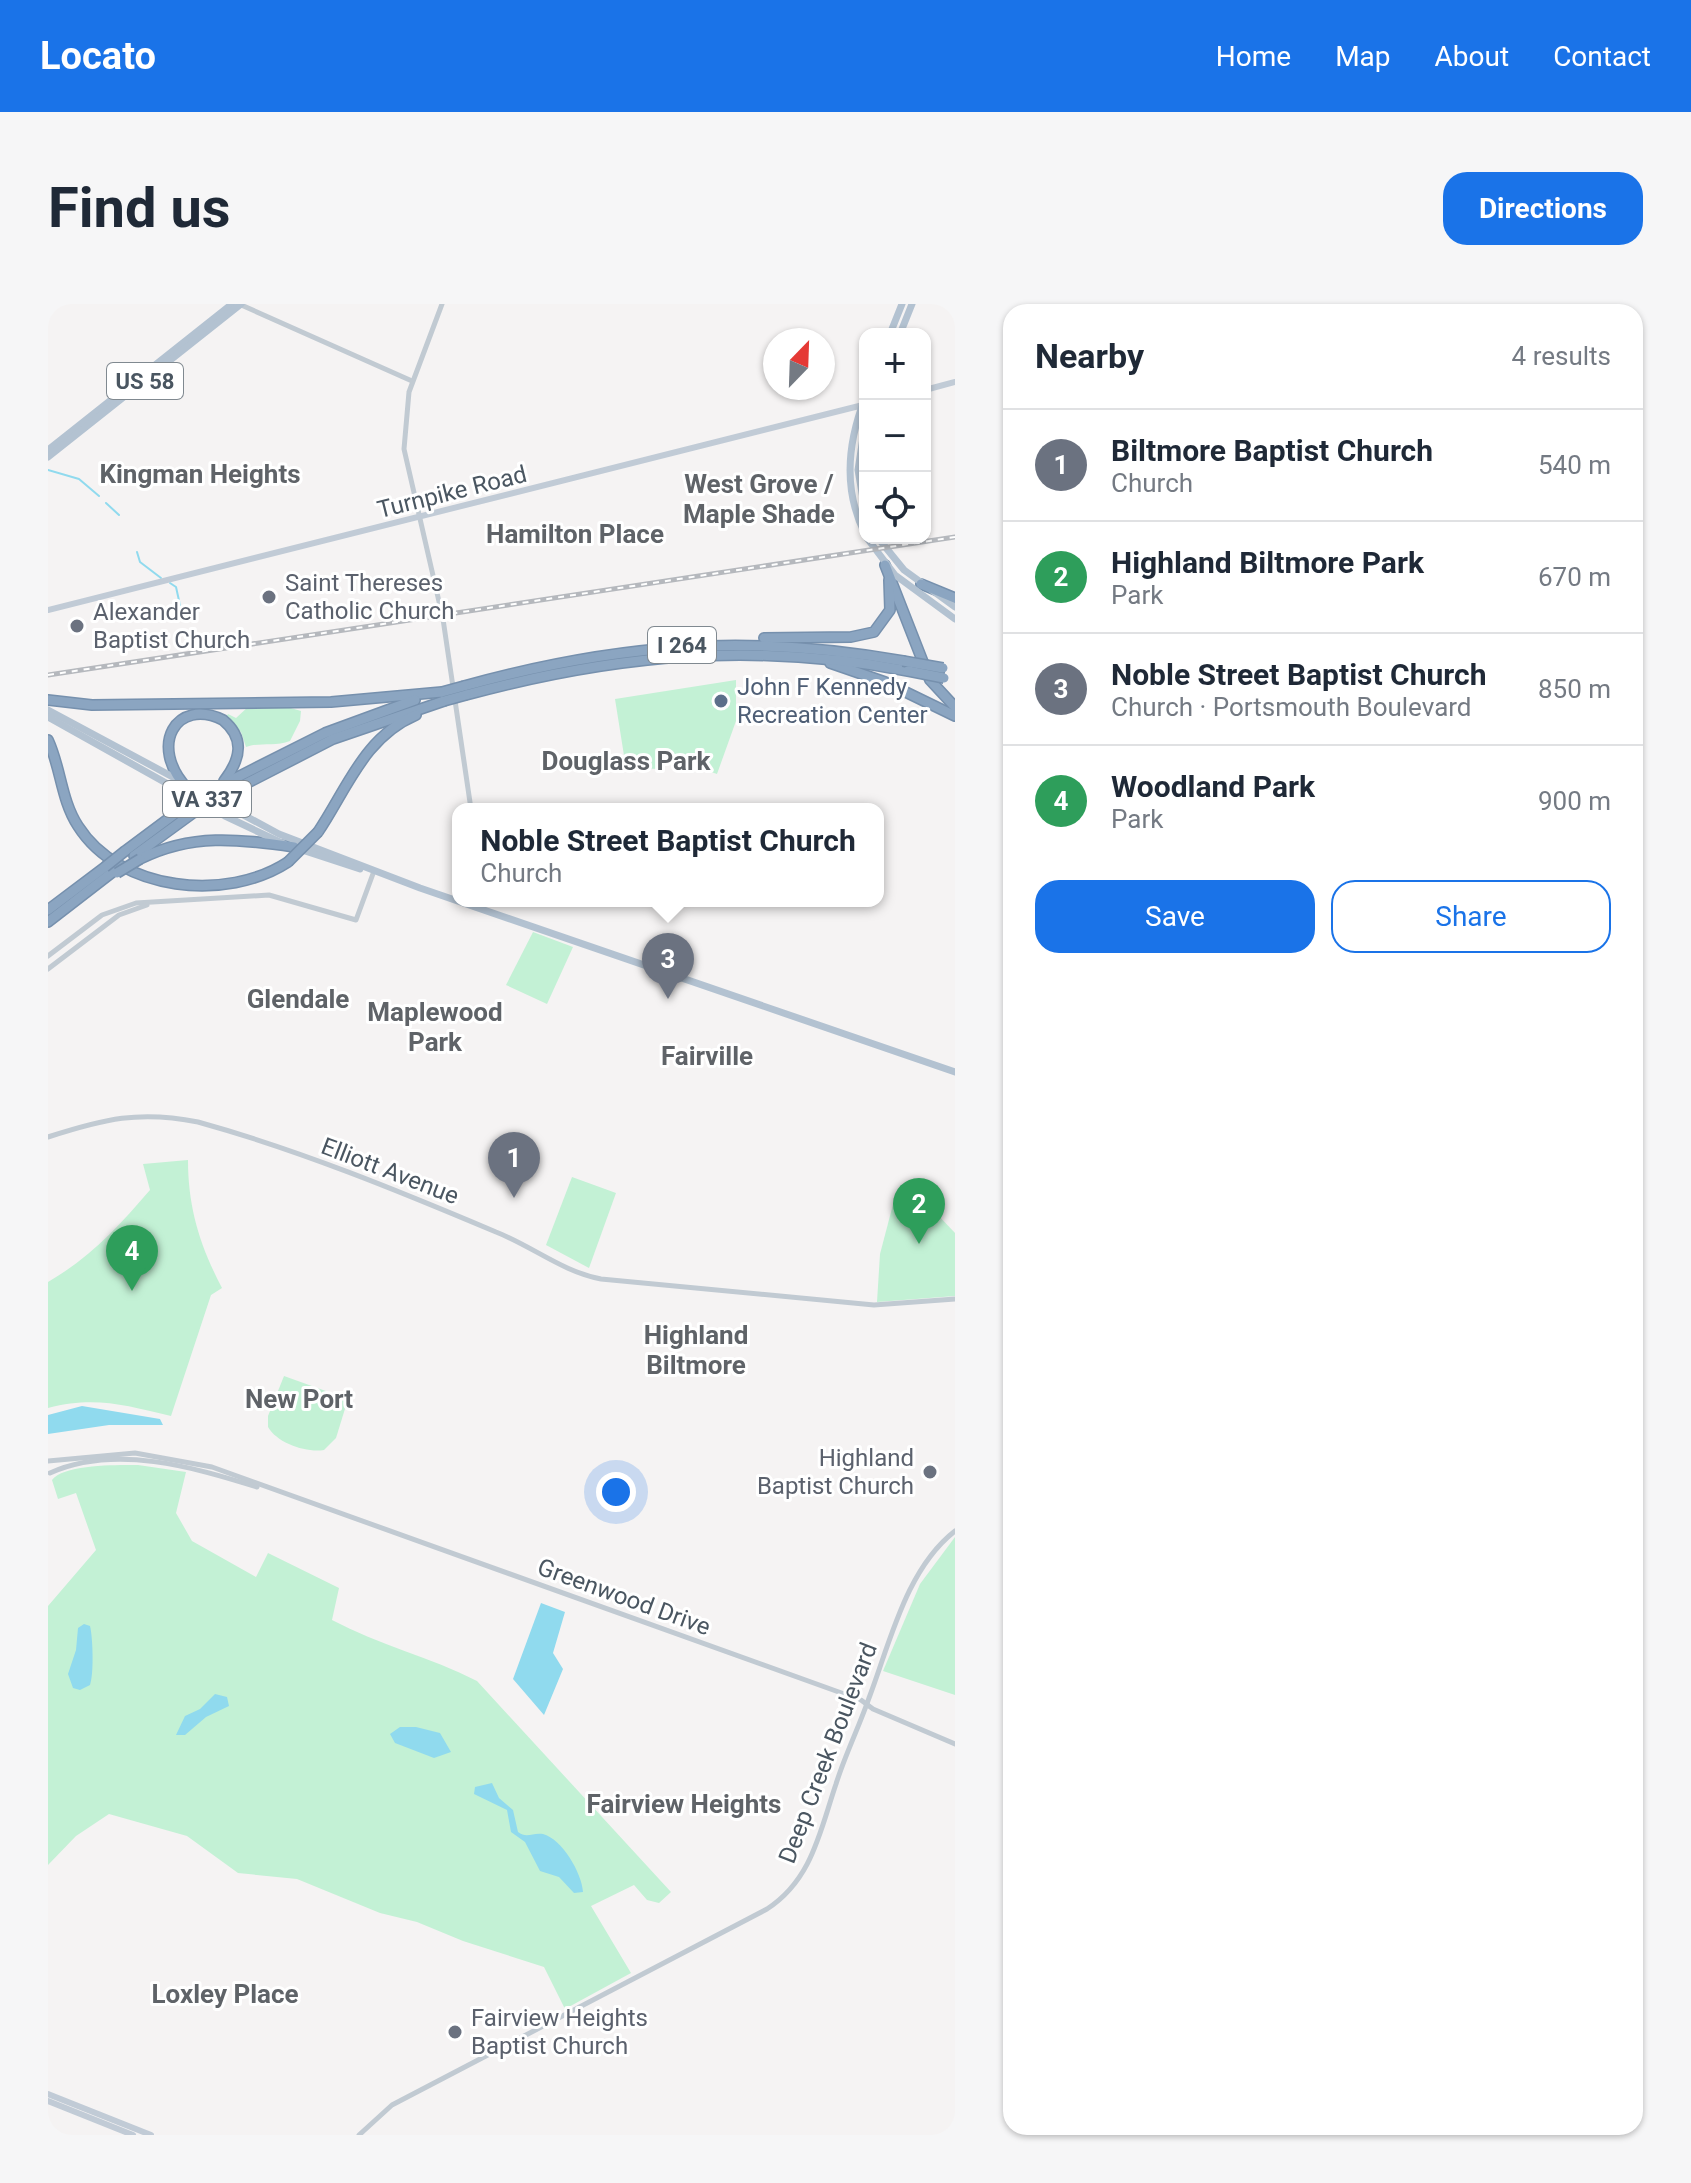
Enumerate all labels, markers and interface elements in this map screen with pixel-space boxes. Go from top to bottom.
text: Locato [40,34,156,78]
text: Home [1216,40,1291,73]
text: Map [1335,40,1391,73]
text: About [1435,40,1509,73]
text: Contact [1553,40,1651,73]
button: Directions [1443,172,1643,245]
text: Find us [48,175,231,241]
north arrow [763,328,835,400]
map controls [859,328,931,544]
button: + [859,328,931,400]
text: Nearby [1035,336,1144,376]
text: 4 results [1512,341,1611,371]
road number: US 58 [107,363,183,399]
button: − [859,400,931,472]
text: Biltmore Baptist Church [1111,433,1433,468]
text: 1 [1054,450,1068,480]
text: 540 m [1538,450,1611,480]
district label: Kingman Heights [99,459,301,489]
street label: Turnpike Road [374,460,530,524]
text: Church [1111,468,1193,498]
district label: West Grove / Maple Shade [683,469,835,529]
button: locate [859,472,931,544]
district label: Hamilton Place [486,519,664,549]
text: Highland Biltmore Park [1111,545,1424,580]
text: 2 [1054,562,1068,592]
text: 670 m [1538,562,1611,592]
place label: Saint Thereses Catholic Church [285,569,454,625]
text: Park [1111,580,1163,610]
marker: Saint Thereses Catholic Church [260,588,278,606]
place label: Alexander Baptist Church [93,598,250,654]
marker: Alexander Baptist Church [68,617,86,635]
road number: I 264 [648,627,716,663]
text: Noble Street Baptist Church [1111,657,1486,692]
place label: John F Kennedy Recreation Center [737,673,928,729]
text: 3 [1054,674,1068,704]
text: 850 m [1538,674,1611,704]
marker: John F Kennedy Recreation Center [712,692,730,710]
text: Church · Portsmouth Boulevard [1111,692,1472,722]
district label: Douglass Park [542,746,712,776]
text: Woodland Park [1111,769,1315,804]
road number: VA 337 [163,781,251,817]
text: 4 [1054,786,1068,816]
text: 900 m [1538,786,1611,816]
popup [452,803,884,907]
text: Park [1111,804,1163,834]
text: Noble Street Baptist Church [480,823,856,858]
text: Church [480,858,562,888]
button: Save [1035,880,1315,953]
button: Share [1331,880,1611,953]
pin: 3 [642,933,694,999]
district label: Glendale [247,984,349,1014]
district label: Maplewood Park [367,997,503,1057]
district label: Fairville [661,1041,753,1071]
street label: Elliott Avenue [317,1132,463,1210]
pin: 1 [488,1132,540,1198]
pin: 2 [893,1178,945,1244]
pin: 4 [106,1225,158,1291]
district label: Highland Biltmore [644,1320,748,1380]
district label: New Port [245,1384,353,1414]
place label: Highland Baptist Church [757,1444,914,1500]
marker: Highland Baptist Church [921,1463,939,1481]
your location [596,1472,636,1512]
street label: Greenwood Drive [534,1553,714,1641]
street label: Deep Creek Boulevard [773,1639,883,1867]
district label: Fairview Heights [587,1789,781,1819]
district label: Loxley Place [151,1979,299,2009]
place label: Fairview Heights Baptist Church [471,2004,648,2060]
marker: Fairview Heights Baptist Church [446,2023,464,2041]

